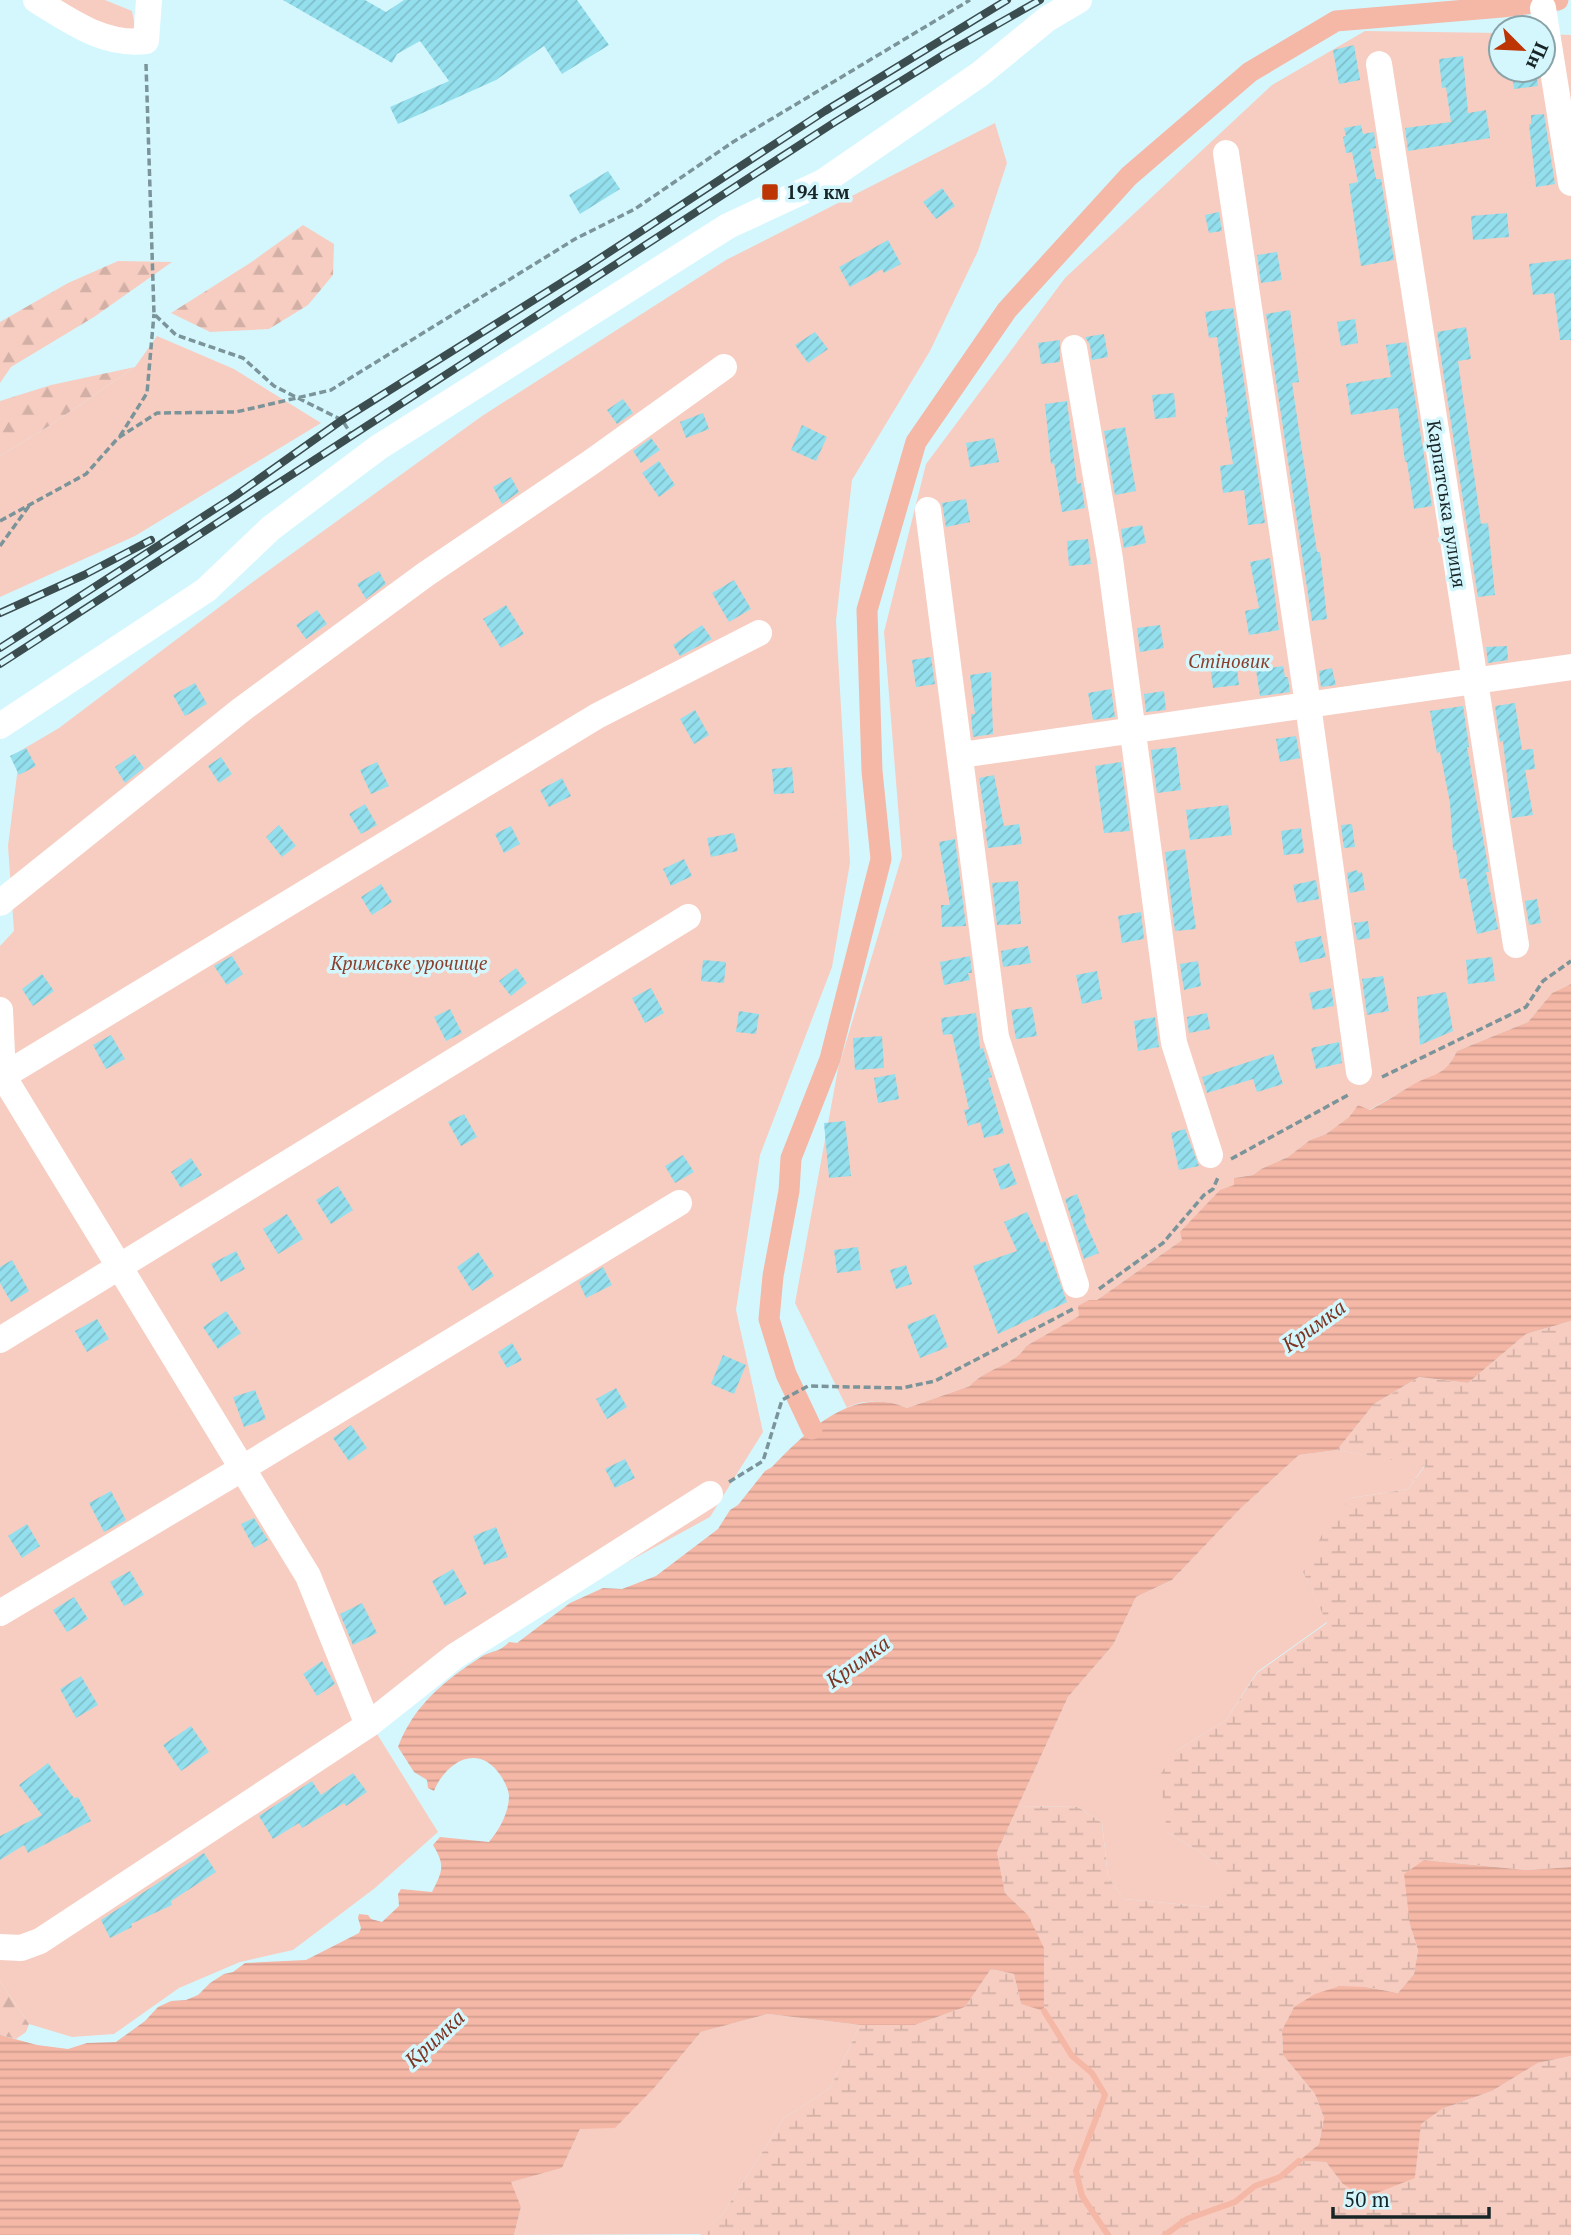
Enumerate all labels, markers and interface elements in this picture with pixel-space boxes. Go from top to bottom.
north arrow [1487,14,1557,84]
text: Пн [1521,39,1555,74]
place label: 194 км [786,179,850,204]
marker: 194 км [760,182,780,202]
street label: Карпатська вулиця [1422,418,1473,589]
park label: Стіновик [1188,648,1270,673]
park label: Кримське урочище [330,950,488,975]
water label: Кримка [1275,1293,1351,1358]
water label: Кримка [819,1629,895,1694]
water label: Кримка [398,2003,470,2074]
scale bar [1333,2176,1489,2220]
text: 50 m [1344,2185,1390,2213]

